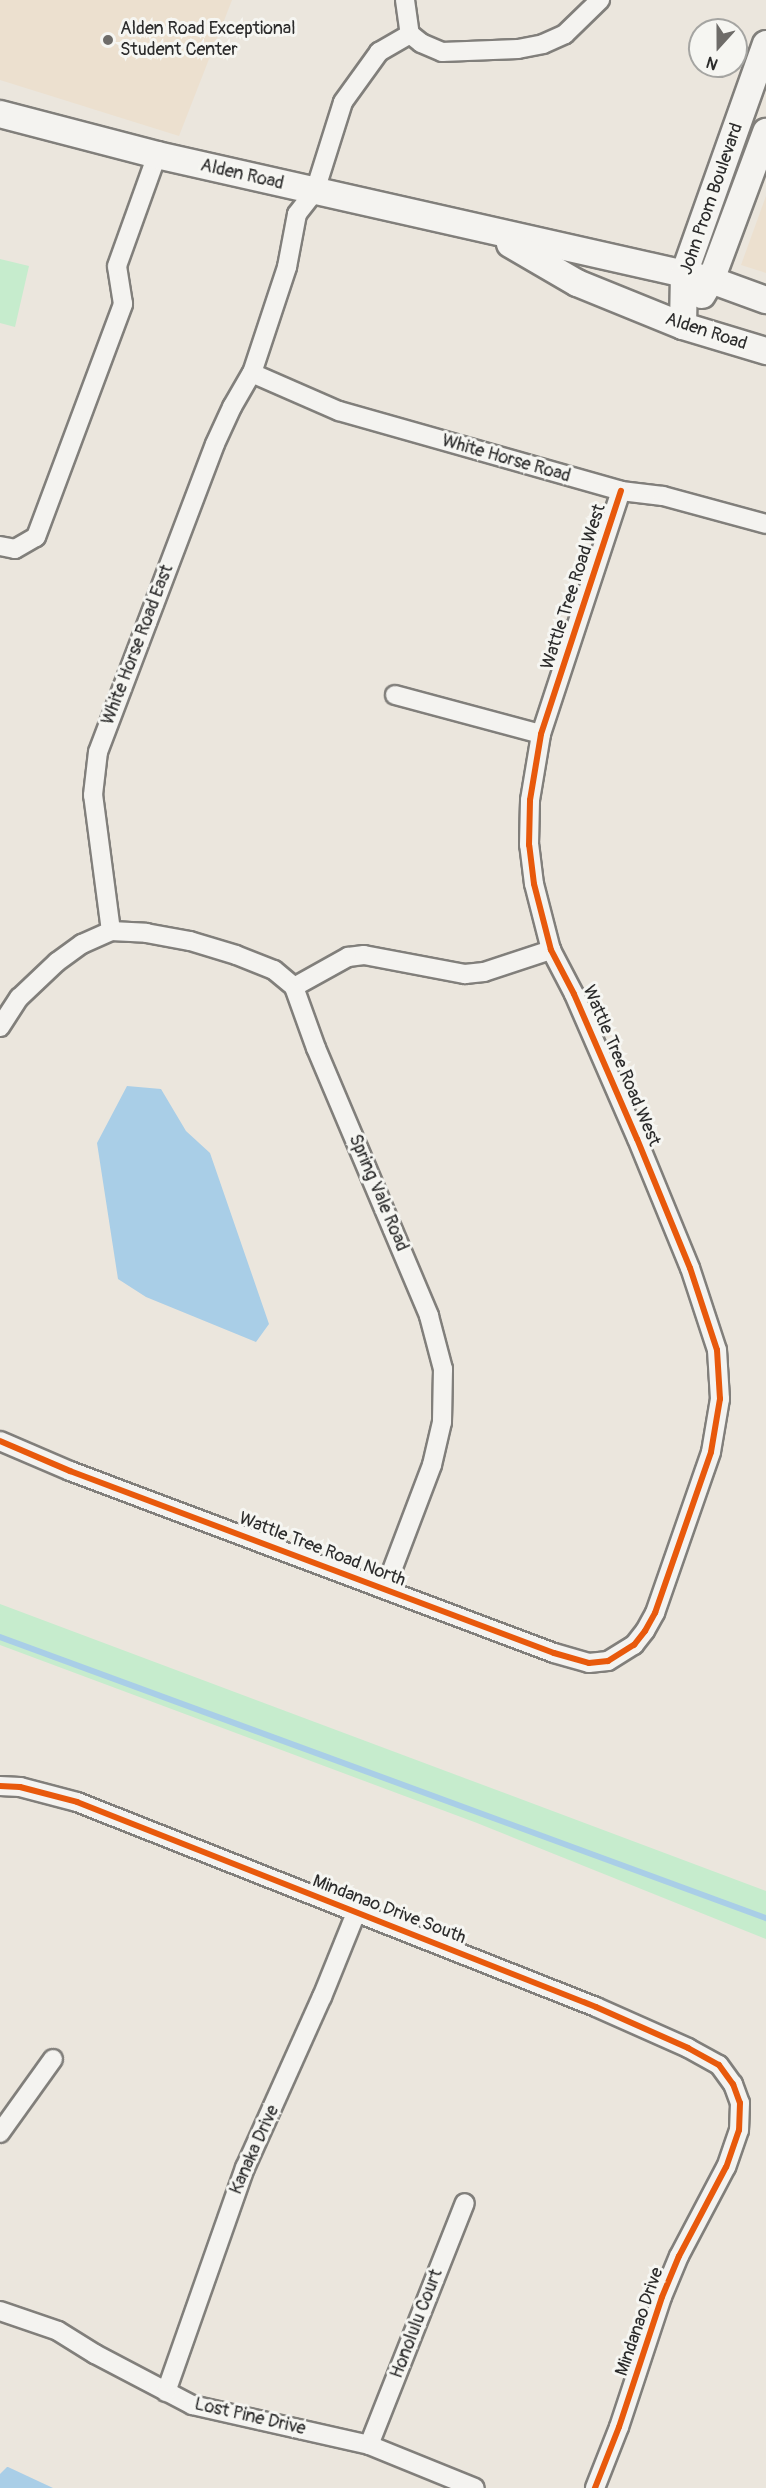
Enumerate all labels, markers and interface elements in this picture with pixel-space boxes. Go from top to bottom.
north arrow [688,18,748,78]
place label: Alden Road Exceptional Student Center [120,19,296,62]
marker: Alden Road Exceptional Student Center [101,33,115,47]
text: N [704,52,721,74]
street label: John Prom Boulevard [676,120,748,278]
street label: Alden Road [198,155,286,195]
street label: Alden Road [662,309,750,355]
street label: White Horse Road [439,430,573,488]
street label: Wattle Tree Road West [537,502,611,672]
street label: White Horse Road East [97,562,179,728]
street label: Wattle Tree Road West [577,982,665,1150]
street label: Spring Vale Road [344,1131,412,1255]
street label: Wattle Tree Road North [235,1508,409,1592]
street label: Mindanao Drive South [309,1871,469,1949]
street label: Kanaka Drive [226,2102,284,2198]
street label: Mindanao Drive [611,2265,669,2379]
street label: Honolulu Court [386,2266,448,2382]
street label: Lost Pine Drive [192,2394,308,2440]

